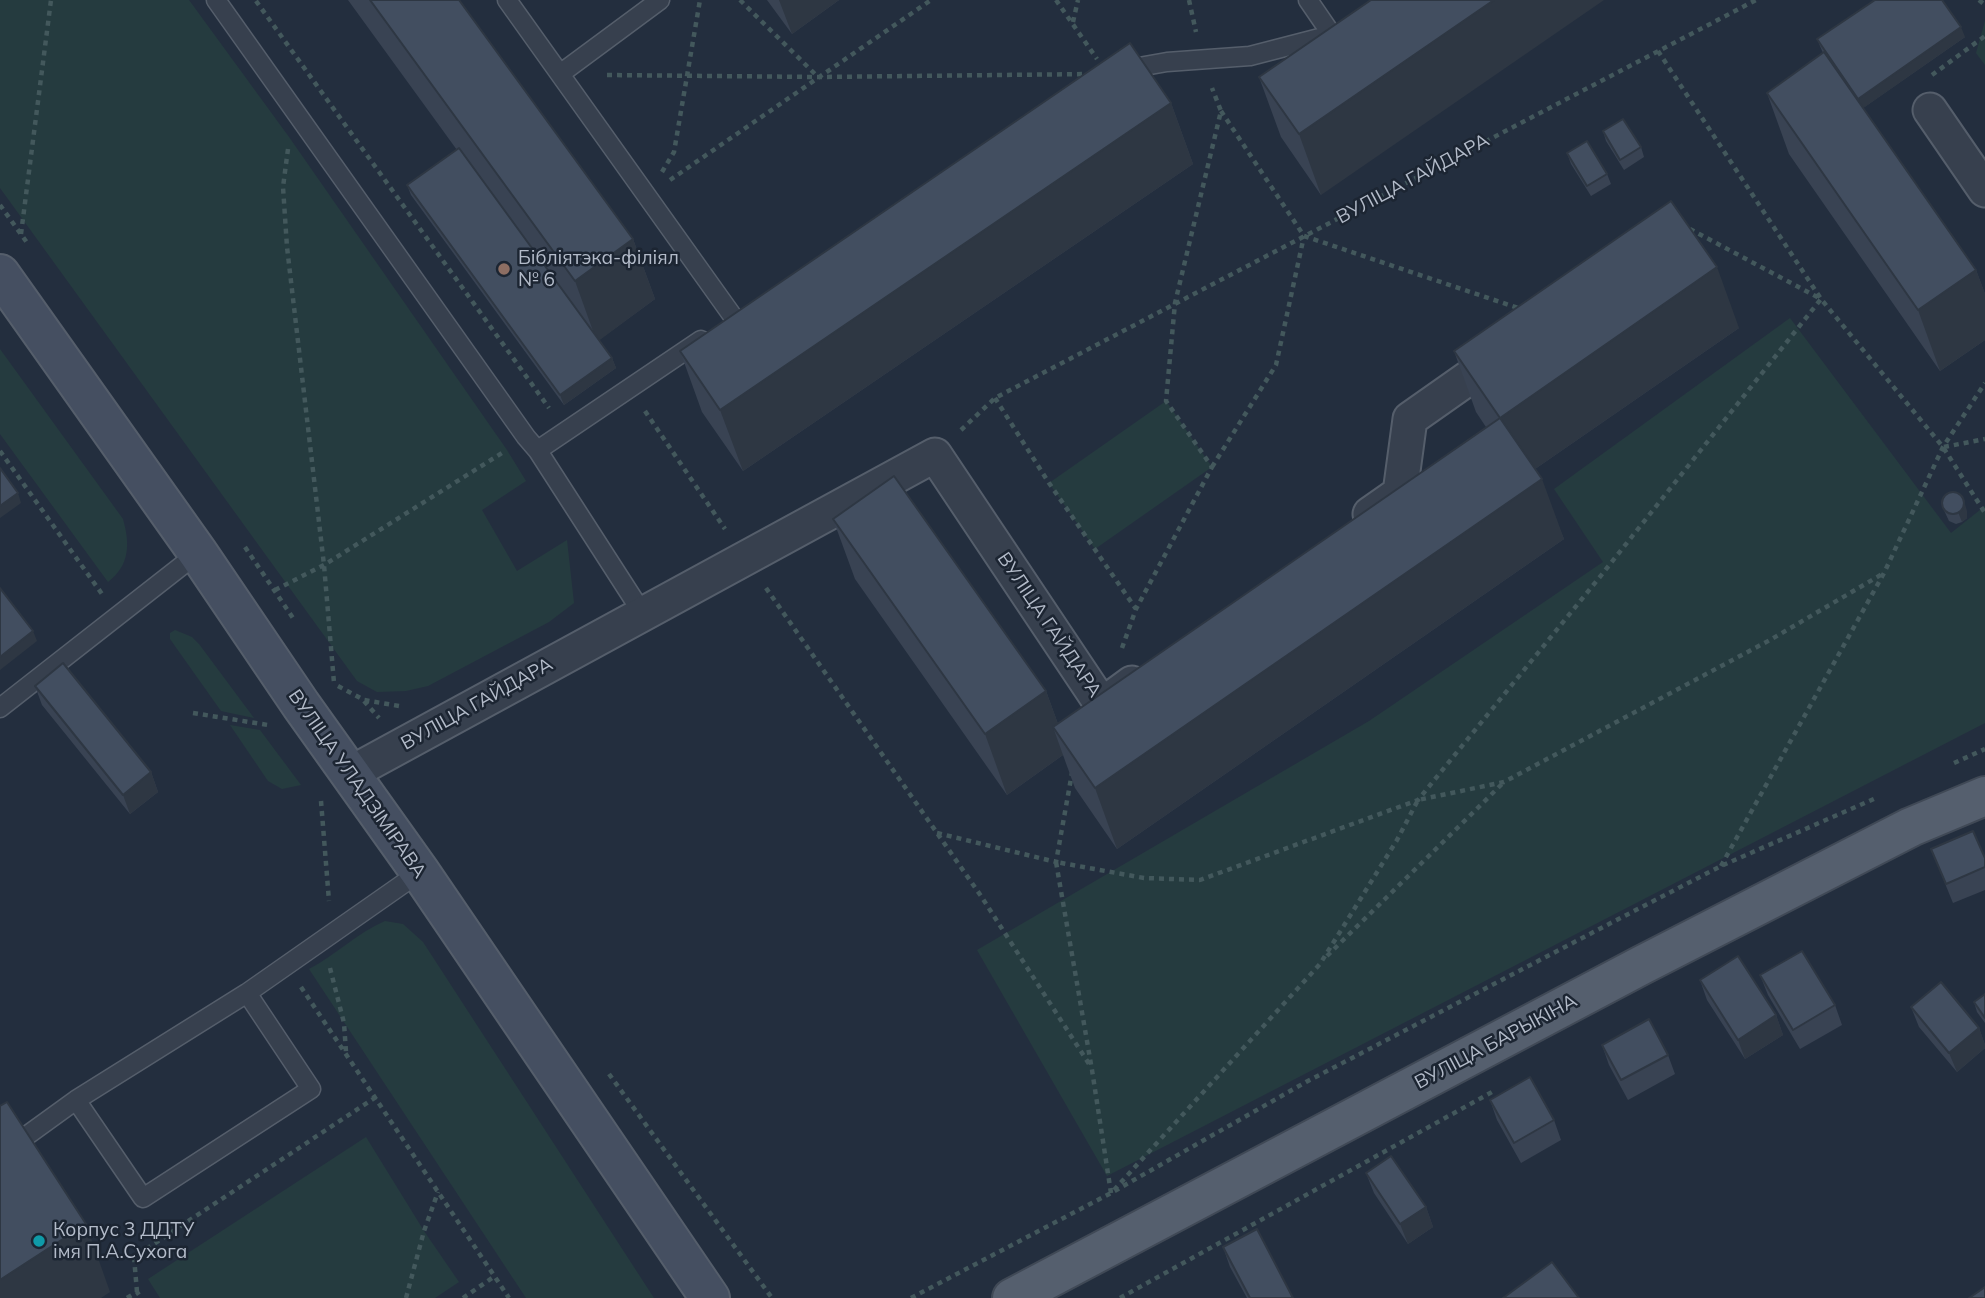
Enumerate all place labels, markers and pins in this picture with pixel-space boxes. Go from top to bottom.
place label: Бібліятэка-філіял № 6 [518,247,679,291]
marker: Бібліятэка-філіял № 6 [496,261,512,277]
place label: Корпус 3 ДДТУ імя П.А.Сухога [53,1219,194,1263]
marker: Корпус 3 ДДТУ імя П.А.Сухога [31,1233,47,1249]

